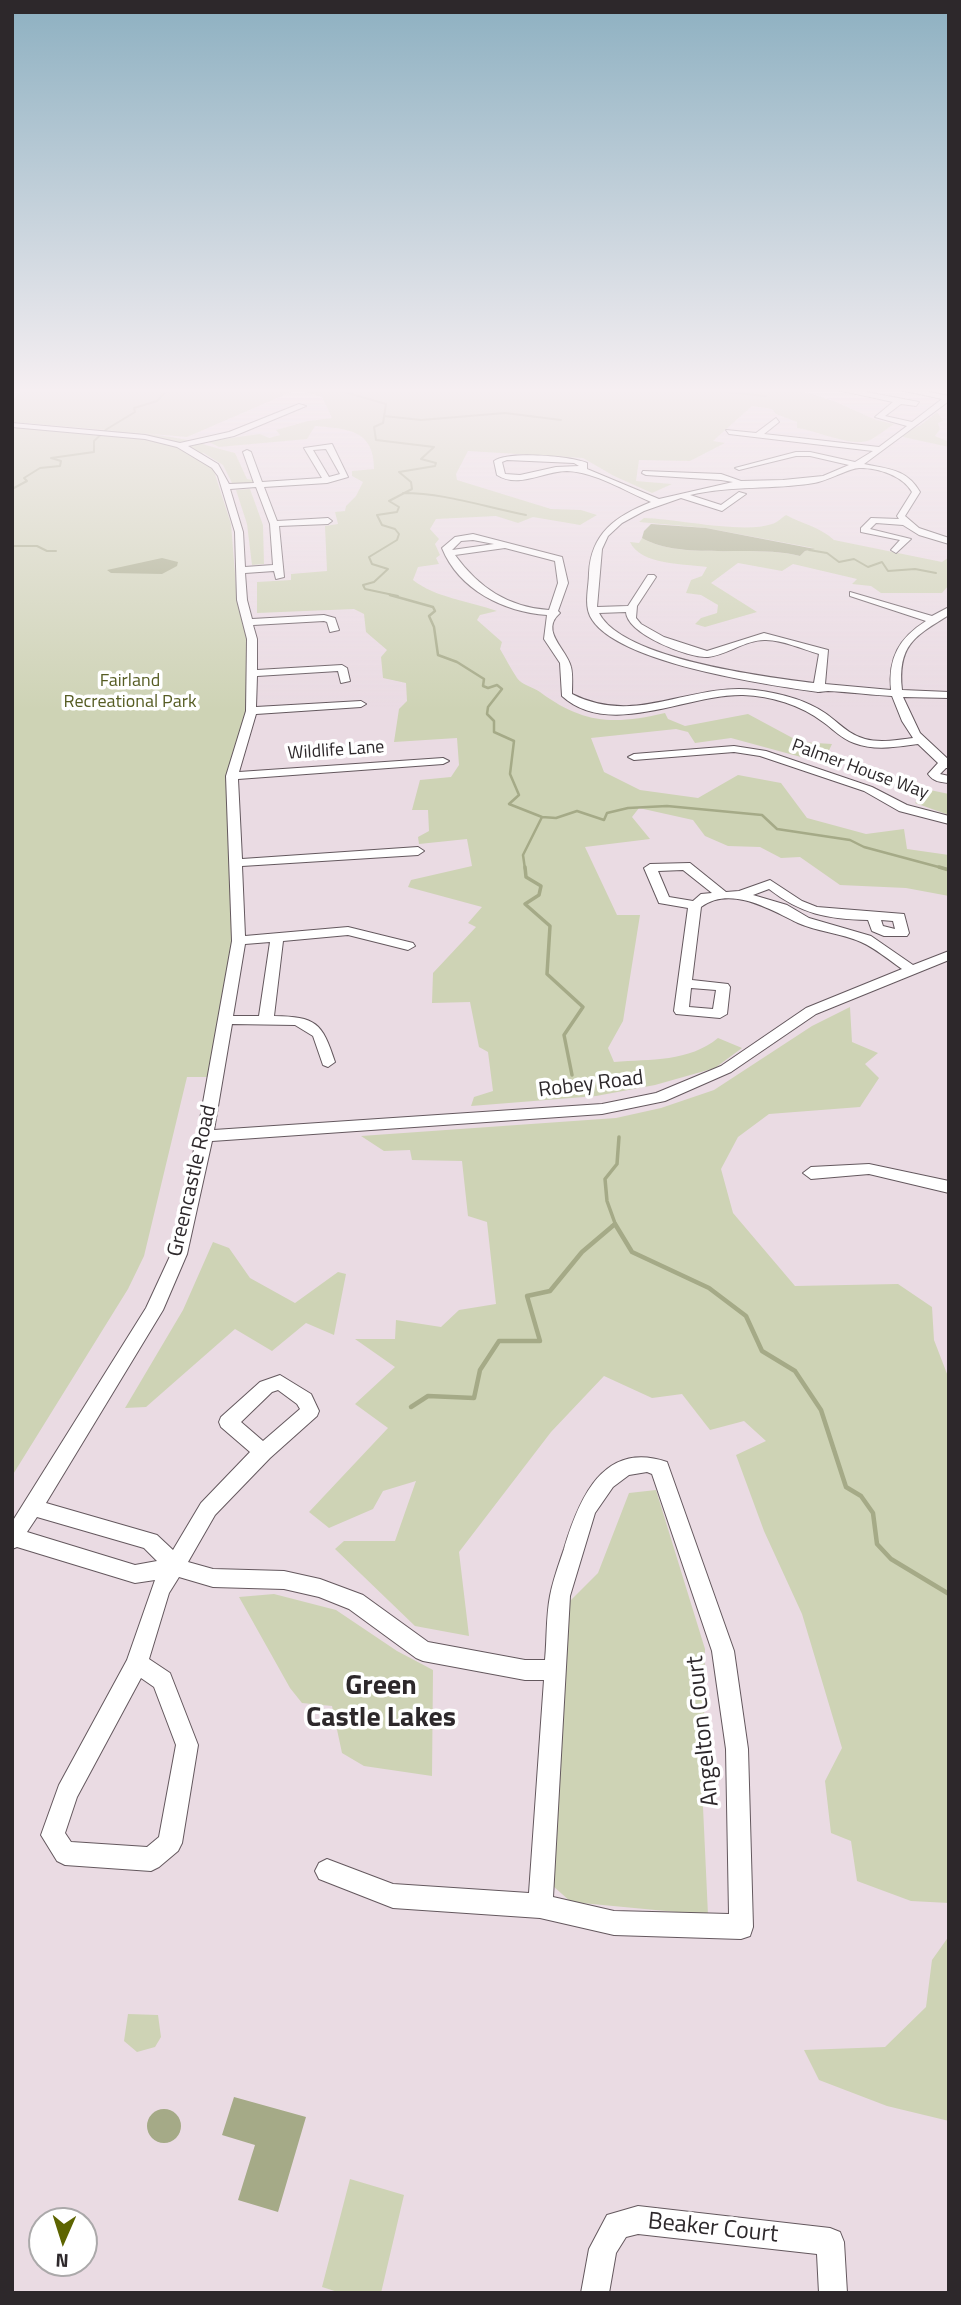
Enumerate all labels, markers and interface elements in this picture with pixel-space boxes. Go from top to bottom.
park label: Fairland Recreational Park [63,671,197,714]
street label: Palmer House Way [789,735,931,805]
street label: Wildlife Lane [287,737,385,765]
street label: Robey Road [537,1066,645,1104]
street label: Greencastle Road [163,1103,223,1259]
street label: Angelton Court [682,1654,726,1808]
district label: Green Castle Lakes [306,1670,456,1736]
north arrow [28,2207,98,2277]
street label: Beaker Court [646,2208,780,2250]
text: N [55,2247,69,2276]

